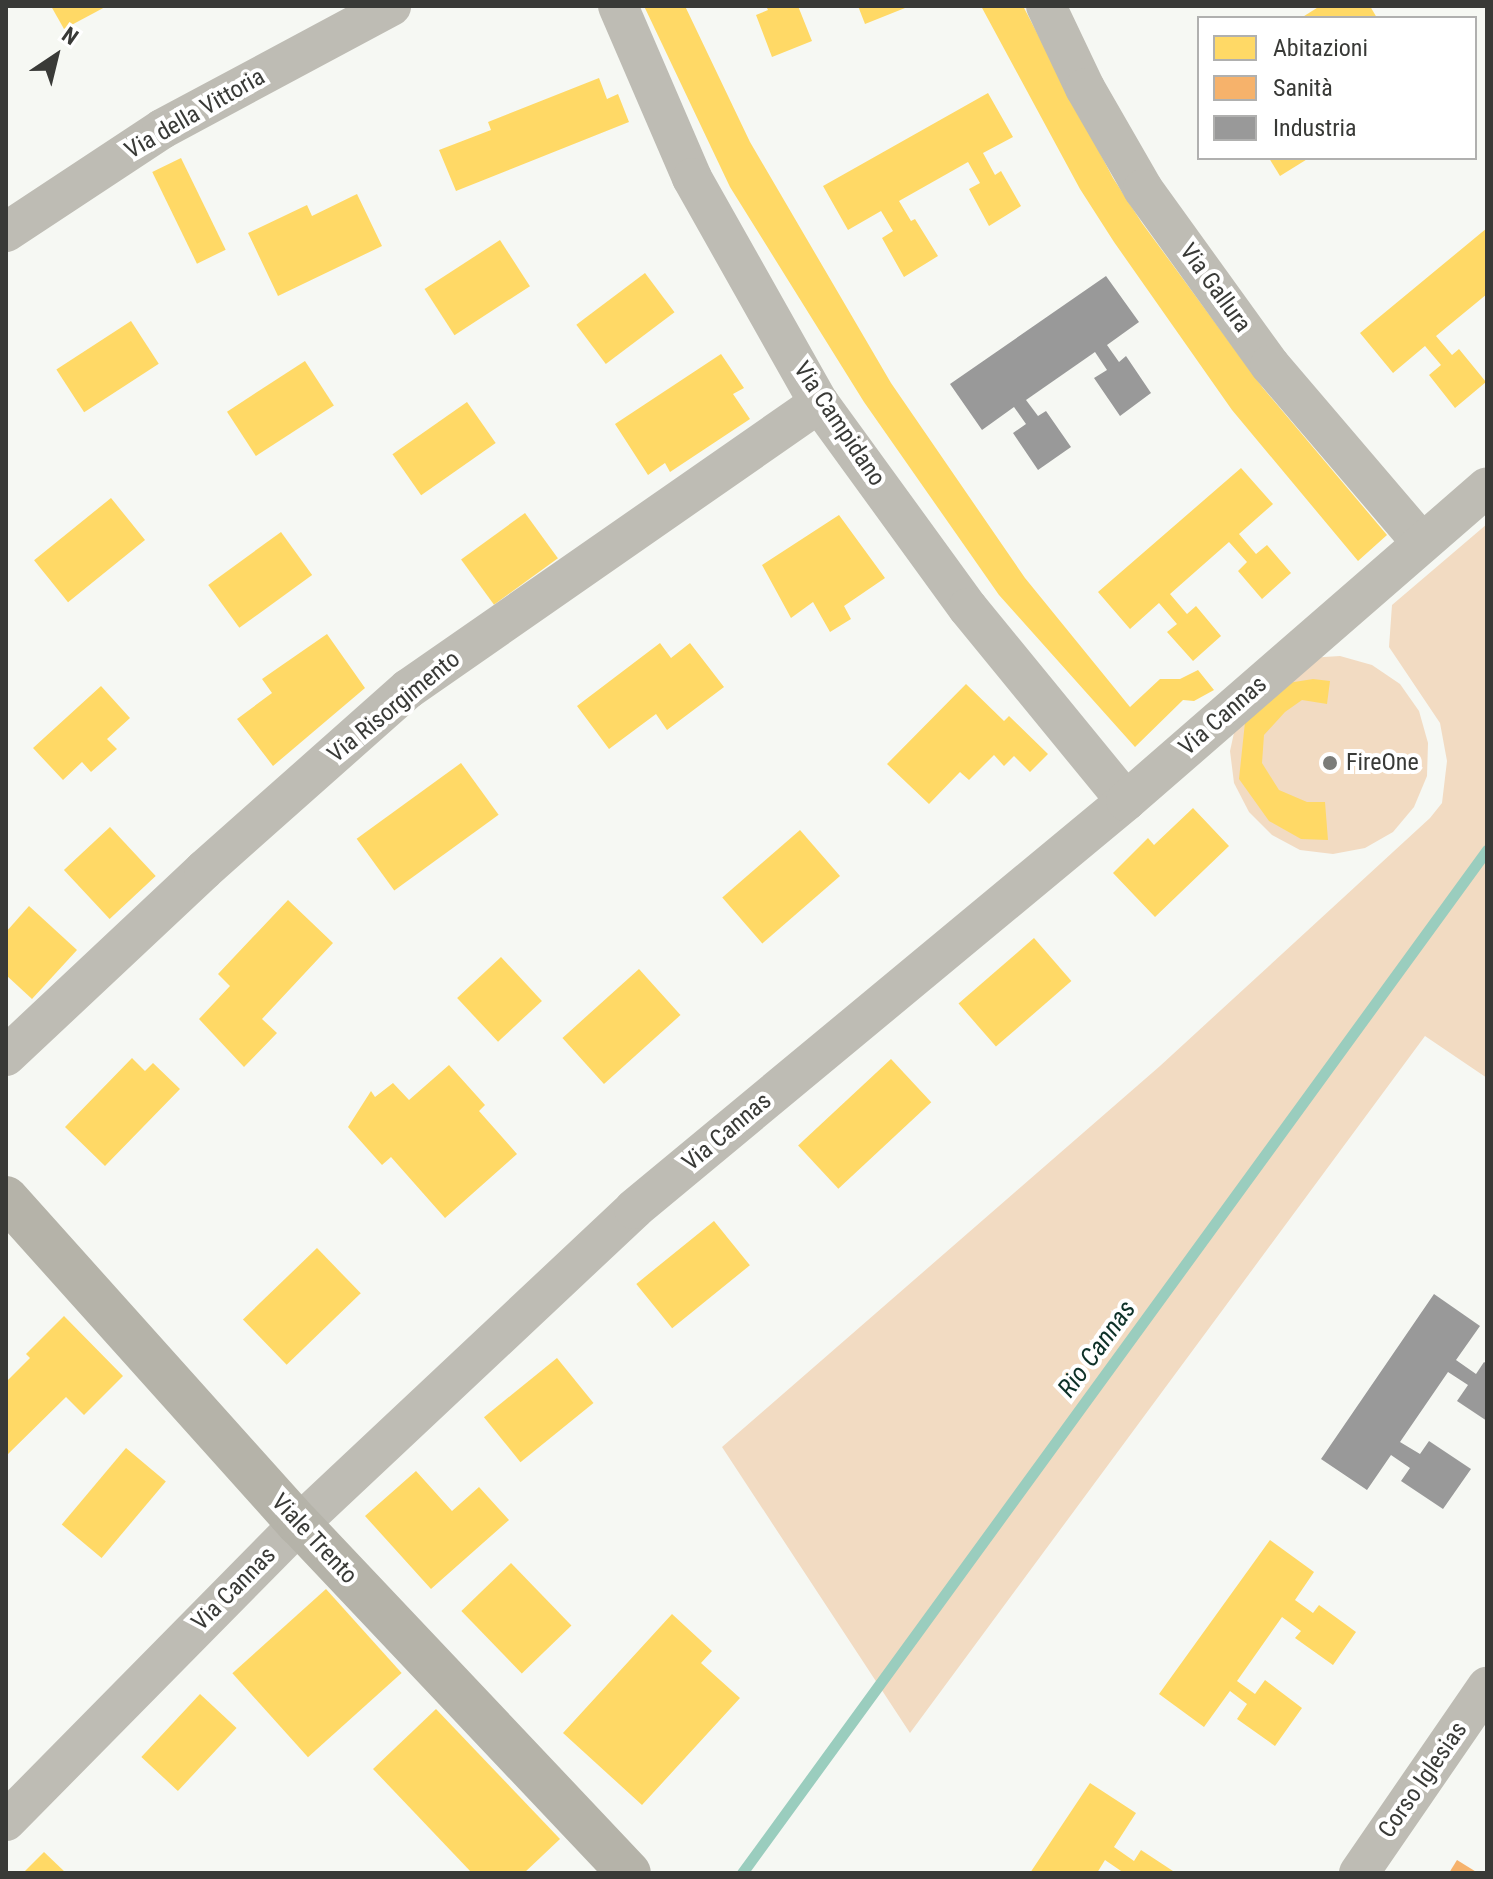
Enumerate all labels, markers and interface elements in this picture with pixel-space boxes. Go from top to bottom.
north arrow [16,16,96,96]
legend [1197,16,1477,160]
text: N [57,22,83,50]
text: Abitazioni [1273,34,1368,62]
street label: Via della Vittoria [120,62,270,166]
text: Sanità [1273,74,1333,102]
text: Industria [1273,114,1357,142]
street label: Via Gallura [1173,238,1257,338]
street label: Via Campidano [787,356,891,492]
street label: Via Risorgimento [322,645,466,769]
street label: Via Cannas [1173,670,1273,762]
place label: FireOne [1346,749,1419,777]
marker: FireOne [1321,754,1339,772]
street label: Via Cannas [677,1087,777,1177]
water label: Rio Cannas [1051,1294,1143,1404]
street label: Viale Trento [265,1488,363,1590]
street label: Via Cannas [186,1541,282,1637]
street label: Corso Iglesias [1373,1716,1473,1844]

